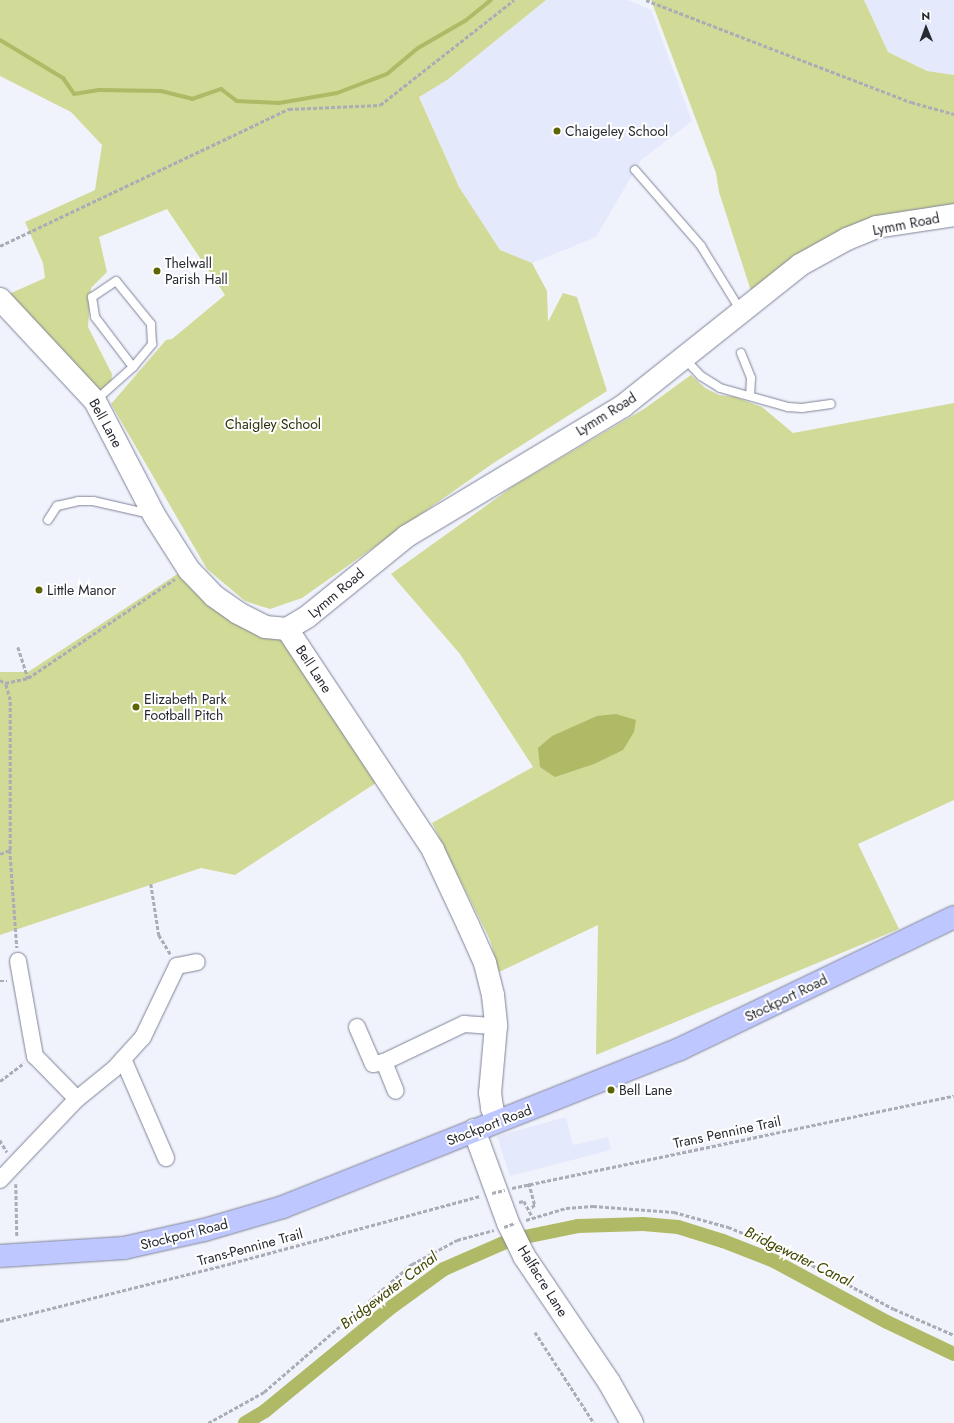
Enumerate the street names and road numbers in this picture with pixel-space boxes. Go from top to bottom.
street label: Lymm Road [871,209,941,239]
street label: Lymm Road [573,389,639,439]
street label: Bell Lane [86,396,126,450]
street label: Lymm Road [305,565,367,621]
street label: Bell Lane [292,642,336,696]
street label: Stockport Road [742,971,830,1025]
street label: Stockport Road [444,1101,534,1149]
street label: Trans Pennine Trail [672,1112,782,1152]
street label: Stockport Road [138,1215,230,1253]
street label: Trans-Pennine Trail [196,1225,304,1269]
street label: Halfacre Lane [514,1242,572,1320]

